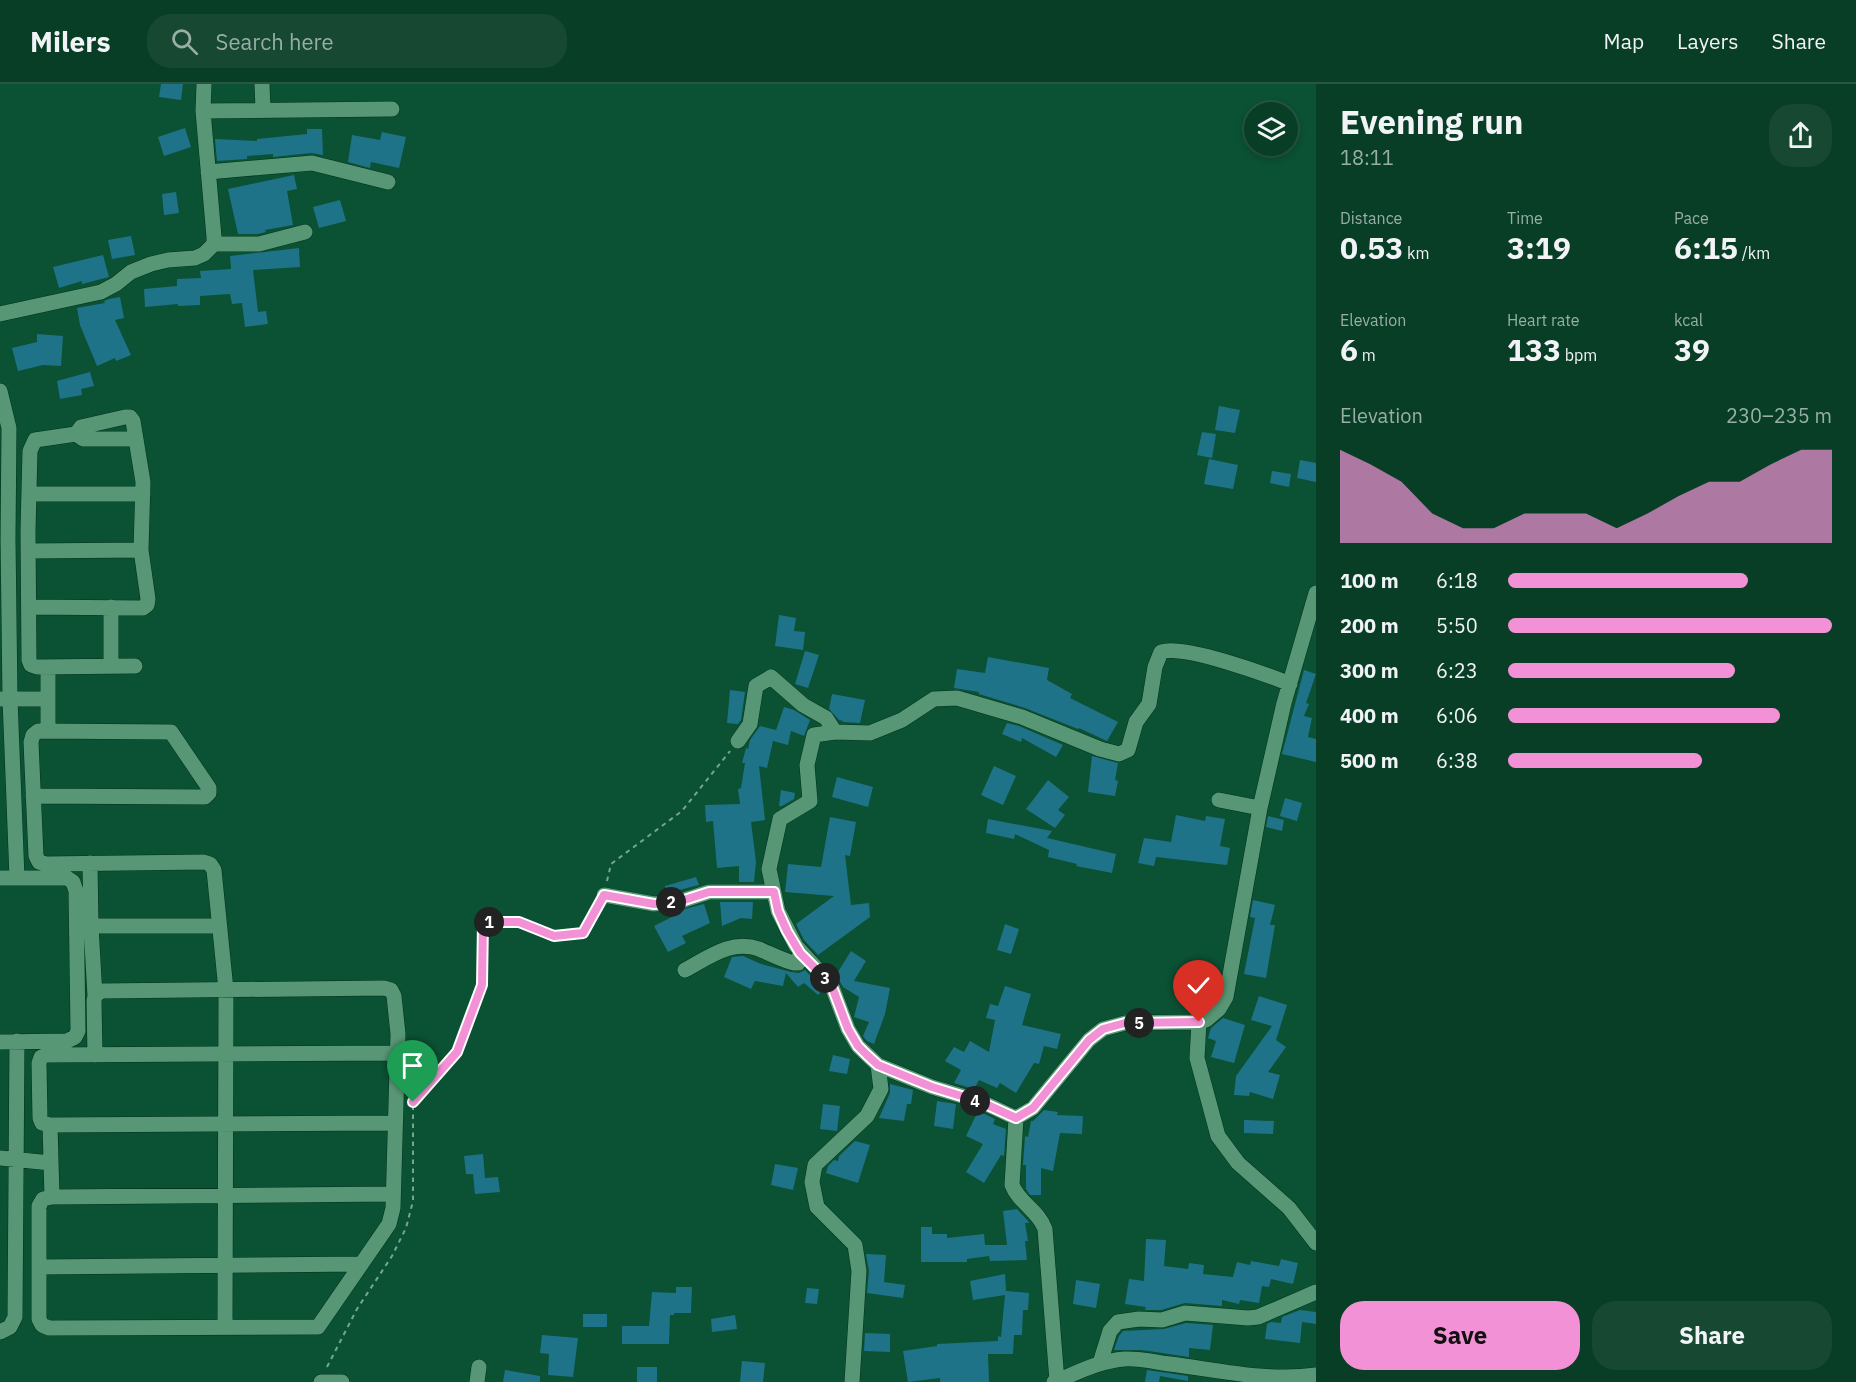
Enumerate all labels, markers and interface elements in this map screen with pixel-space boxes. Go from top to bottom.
search box [147,14,567,68]
text: Milers [30,23,111,60]
icon: search [168,25,201,58]
text: Search here [216,27,334,56]
text: Map [1604,27,1644,55]
text: Layers [1677,27,1739,55]
text: Share [1772,27,1826,55]
text: Evening run [1340,100,1524,143]
map controls [1244,102,1298,156]
button: layers [1244,102,1298,156]
button: share [1769,104,1832,167]
text: 18:11 [1340,144,1394,171]
text: Distance [1340,208,1402,228]
text: Time [1507,208,1543,228]
text: Pace [1674,208,1709,228]
text: 0.53 [1340,228,1403,267]
text: 3:19 [1507,228,1571,267]
text: 6:15 [1674,228,1738,267]
text: km [1403,243,1430,263]
text: /km [1738,243,1770,263]
text: Elevation [1340,310,1406,330]
text: Heart rate [1507,310,1580,330]
text: kcal [1674,310,1703,330]
text: 6 [1340,330,1358,369]
text: 133 [1507,330,1561,369]
text: 39 [1674,330,1710,369]
text: m [1358,345,1376,365]
text: bpm [1561,345,1597,365]
text: Elevation [1340,402,1423,429]
text: 230–235 m [1726,402,1832,429]
text: 100 m [1340,567,1399,594]
text: 6:18 [1436,567,1478,594]
text: 200 m [1340,612,1399,639]
text: 5:50 [1436,612,1478,639]
text: 300 m [1340,657,1399,684]
text: 6:23 [1436,657,1478,684]
text: 400 m [1340,702,1399,729]
text: 6:06 [1436,702,1478,729]
text: 500 m [1340,747,1399,774]
text: 6:38 [1436,747,1478,774]
pin: 2 [656,887,686,917]
text: 2 [666,892,676,912]
pin: 1 [474,907,504,937]
text: 1 [484,912,494,932]
pin [1173,960,1224,1022]
pin: 3 [810,963,840,993]
text: 3 [820,968,830,988]
icon: check [1182,969,1215,1002]
pin: 5 [1124,1008,1154,1038]
text: 5 [1134,1013,1144,1033]
pin [387,1040,438,1102]
icon: arrive [396,1049,429,1082]
pin: 4 [960,1086,990,1116]
text: 4 [970,1091,980,1111]
button: Save [1340,1301,1580,1370]
button: Share [1592,1301,1832,1370]

